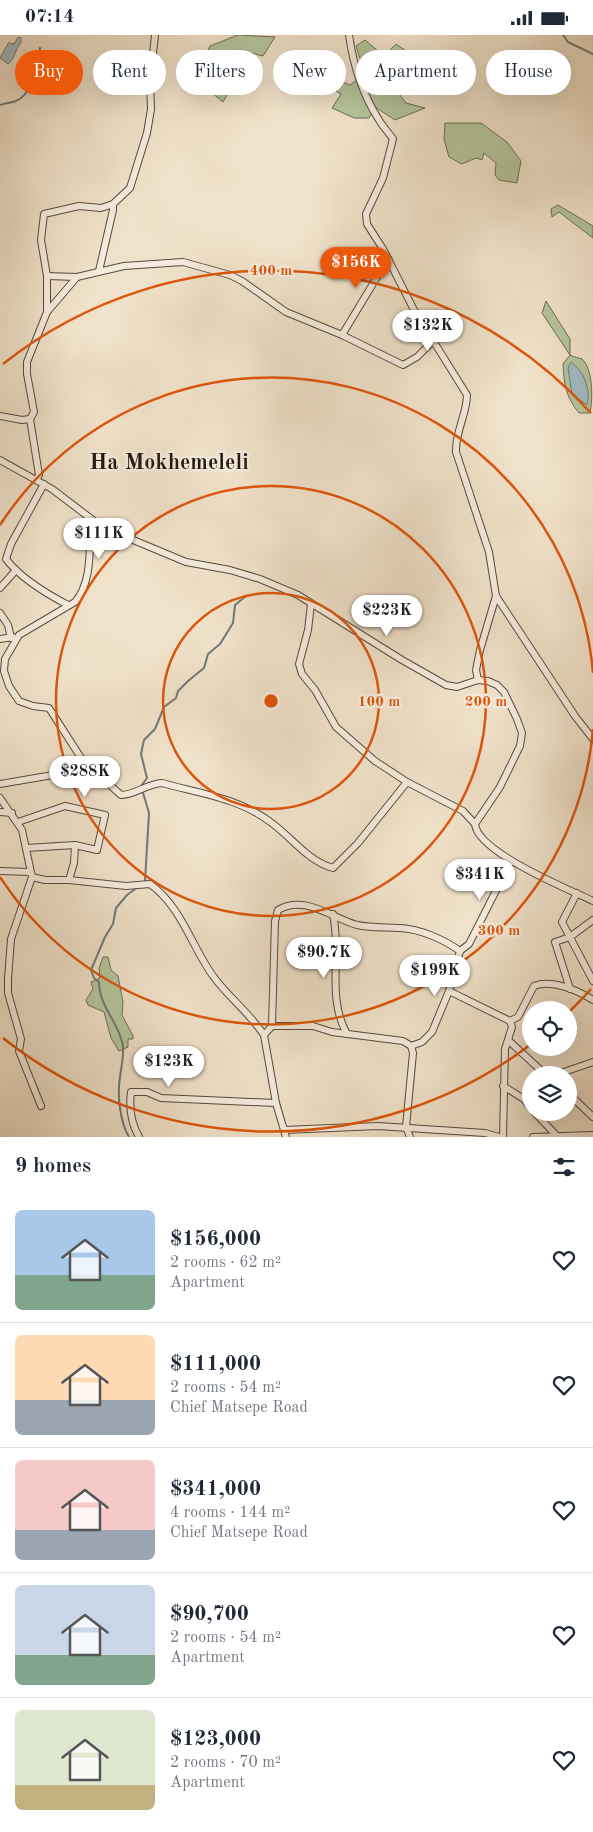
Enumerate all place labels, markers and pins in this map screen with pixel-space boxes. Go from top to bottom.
pin: $156K [321,247,391,289]
pin: $132K [393,309,463,352]
pin: $111K [64,517,134,560]
pin: $223K [352,595,422,637]
centre of rings [262,692,280,710]
pin: $288K [50,755,120,798]
pin: $341K [445,859,515,901]
pin: $90.7K [283,937,365,979]
pin: $199K [400,955,470,997]
pin: $123K [134,1045,204,1088]

